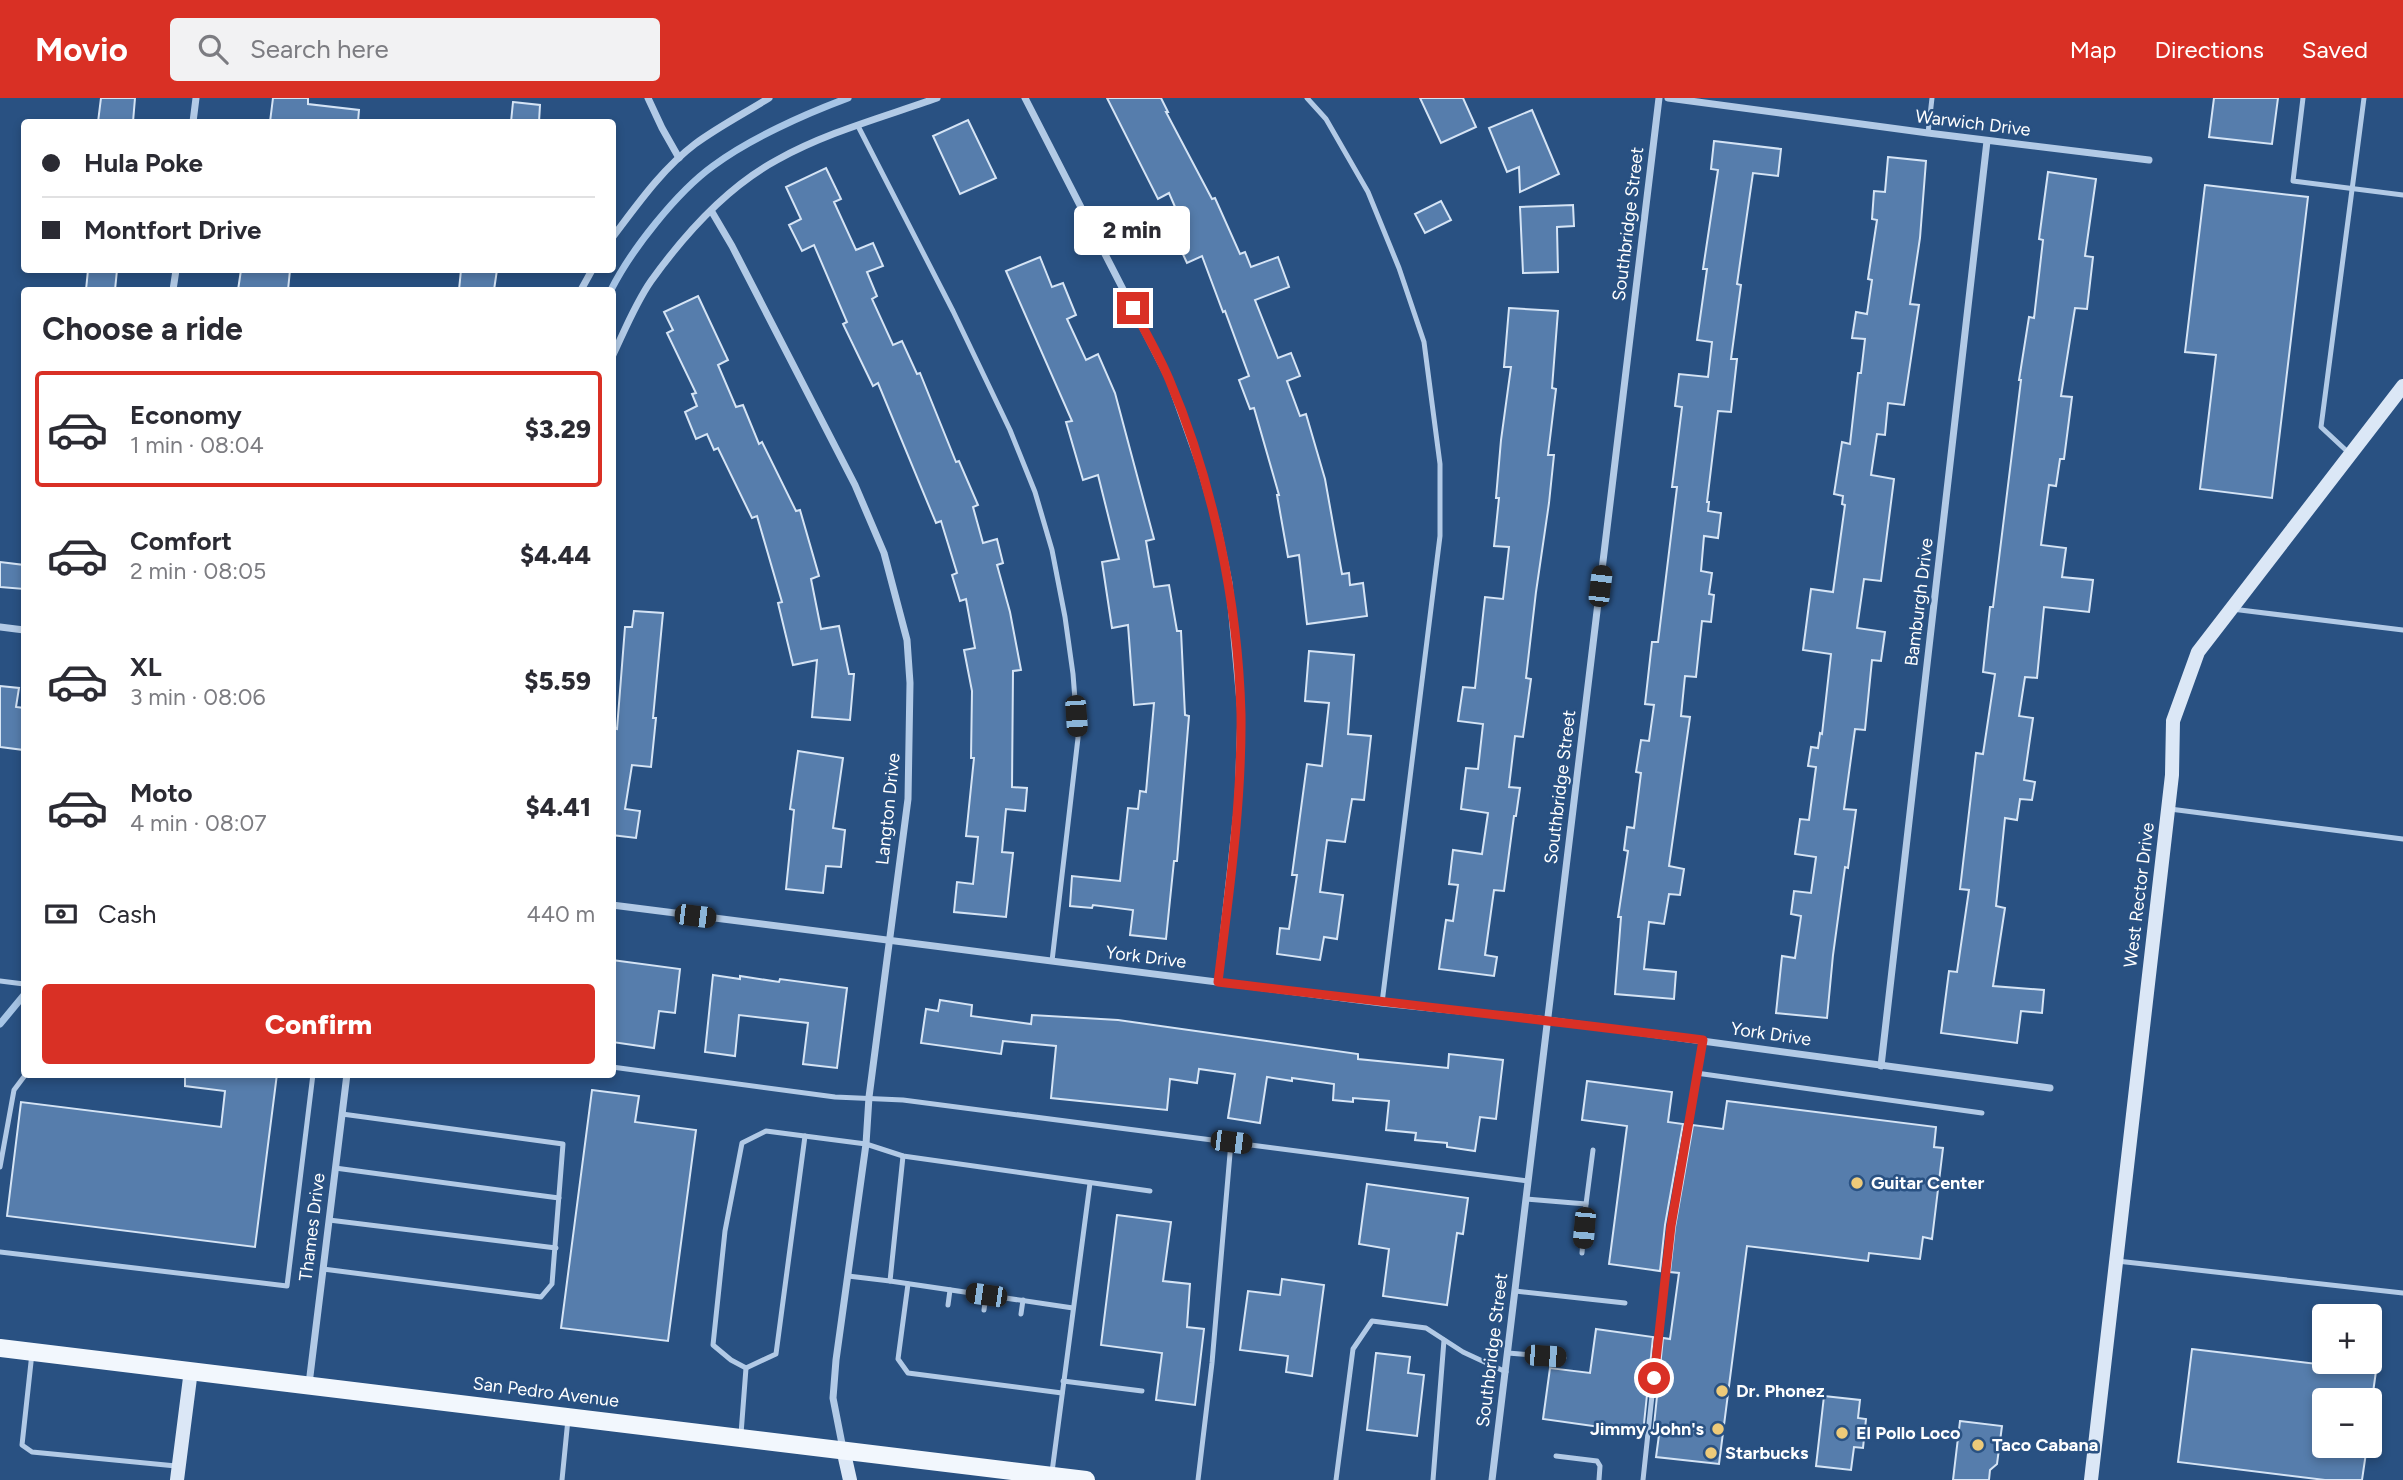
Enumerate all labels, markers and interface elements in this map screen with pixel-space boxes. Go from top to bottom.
search box [170,18,660,81]
text: Movio [35,30,128,69]
icon: search [194,30,232,68]
text: Search here [250,33,389,65]
text: Map [2070,35,2116,64]
text: Directions [2154,35,2264,64]
text: Saved [2302,35,2368,64]
street label: Warwich Drive [1914,105,2032,141]
street label: Southbridge Street [1608,146,1648,302]
text: Hula Poke [84,147,203,179]
callout: 2 min [1075,206,1191,256]
text: Montfort Drive [84,214,261,246]
text: 2 min [1103,216,1161,244]
route end [1117,292,1149,324]
text: Choose a ride [42,310,243,348]
icon: car [46,398,109,461]
text: Economy [130,399,242,431]
text: $3.29 [525,413,591,445]
text: 1 min · 08:04 [130,431,264,459]
icon: car [46,524,109,587]
text: Comfort [130,525,232,557]
street label: Bamburgh Drive [1900,537,1938,667]
text: $4.44 [520,539,591,571]
text: 2 min · 08:05 [130,557,266,585]
car [1588,564,1613,608]
icon: car [46,650,109,713]
text: XL [130,651,162,683]
text: $5.59 [524,665,591,697]
text: 3 min · 08:06 [130,683,266,711]
car [1065,694,1088,738]
street label: Southbridge Street [1540,709,1580,865]
street label: Langton Drive [871,752,905,866]
icon: car [46,776,109,839]
text: Moto [130,777,193,809]
text: $4.41 [525,791,591,823]
text: 4 min · 08:07 [130,809,267,837]
street label: West Rector Drive [2119,821,2159,969]
icon: cash [42,895,80,933]
text: Cash [98,898,157,930]
text: 440 m [526,900,595,928]
car [673,903,718,929]
street label: York Drive [1104,941,1188,973]
button: Confirm [42,984,595,1064]
street label: York Drive [1729,1017,1813,1051]
car [1209,1129,1254,1155]
street label: Thames Drive [294,1172,330,1282]
place label: Guitar Center [1871,1172,1984,1194]
marker: Guitar Center [1849,1175,1865,1191]
car [1572,1206,1597,1250]
street label: Southbridge Street [1472,1272,1512,1428]
car [964,1282,1009,1308]
map controls [2312,1304,2382,1458]
button: + [2312,1304,2382,1374]
car [1524,1344,1567,1368]
route start [1638,1362,1670,1394]
street label: San Pedro Avenue [472,1372,621,1412]
place label: Dr. Phonez [1736,1380,1825,1402]
marker: Dr. Phonez [1714,1383,1730,1399]
button: − [2312,1388,2382,1458]
place label: Jimmy John's [1590,1418,1705,1440]
marker: Jimmy John's [1710,1421,1726,1437]
place label: El Pollo Loco [1856,1422,1960,1444]
marker: El Pollo Loco [1834,1425,1850,1441]
place label: Taco Cabana [1992,1434,2098,1456]
marker: Taco Cabana [1970,1437,1986,1453]
place label: Starbucks [1725,1442,1809,1464]
marker: Starbucks [1703,1445,1719,1461]

